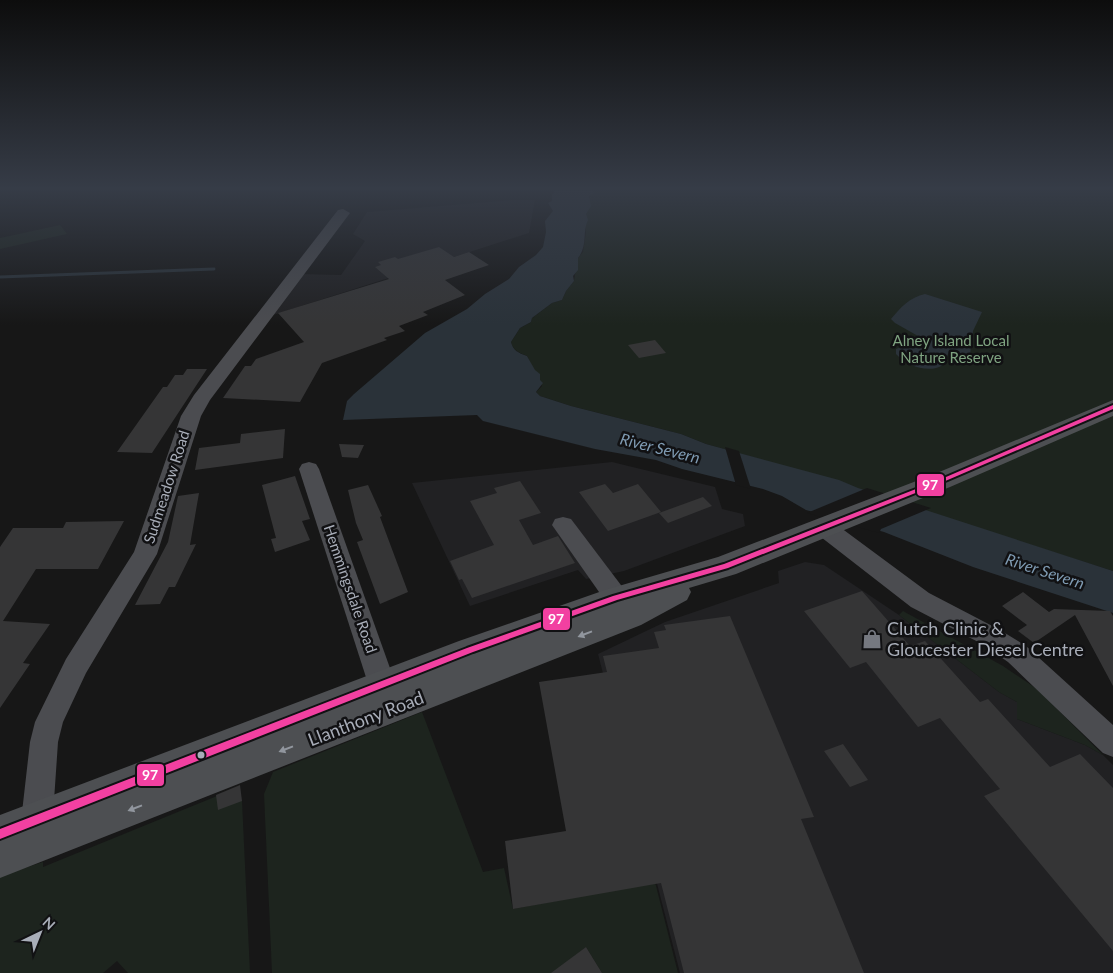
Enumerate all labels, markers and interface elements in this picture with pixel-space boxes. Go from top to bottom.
park label: Alney Island Local Nature Reserve [893,331,1009,366]
street label: Sudmeadow Road [139,428,193,546]
water label: River Severn [618,428,702,467]
line badge: 97 [916,473,945,497]
text: 97 [922,476,938,493]
street label: Hemmingsdale Road [321,522,381,655]
water label: River Severn [1003,549,1087,592]
line badge: 97 [542,607,571,631]
text: 97 [548,610,564,627]
place label: Clutch Clinic & Gloucester Diesel Centre [887,617,1084,660]
shop icon: Clutch Clinic & Gloucester Diesel Centre [861,628,883,650]
one-way arrow [577,631,592,638]
street label: Llanthony Road [305,686,427,750]
one-way arrow [279,746,293,754]
unlabelled marker [196,750,206,760]
line badge: 97 [136,763,165,787]
text: 97 [142,766,158,783]
one-way arrow [127,805,142,812]
north arrow [15,908,65,958]
text: N [39,913,59,933]

